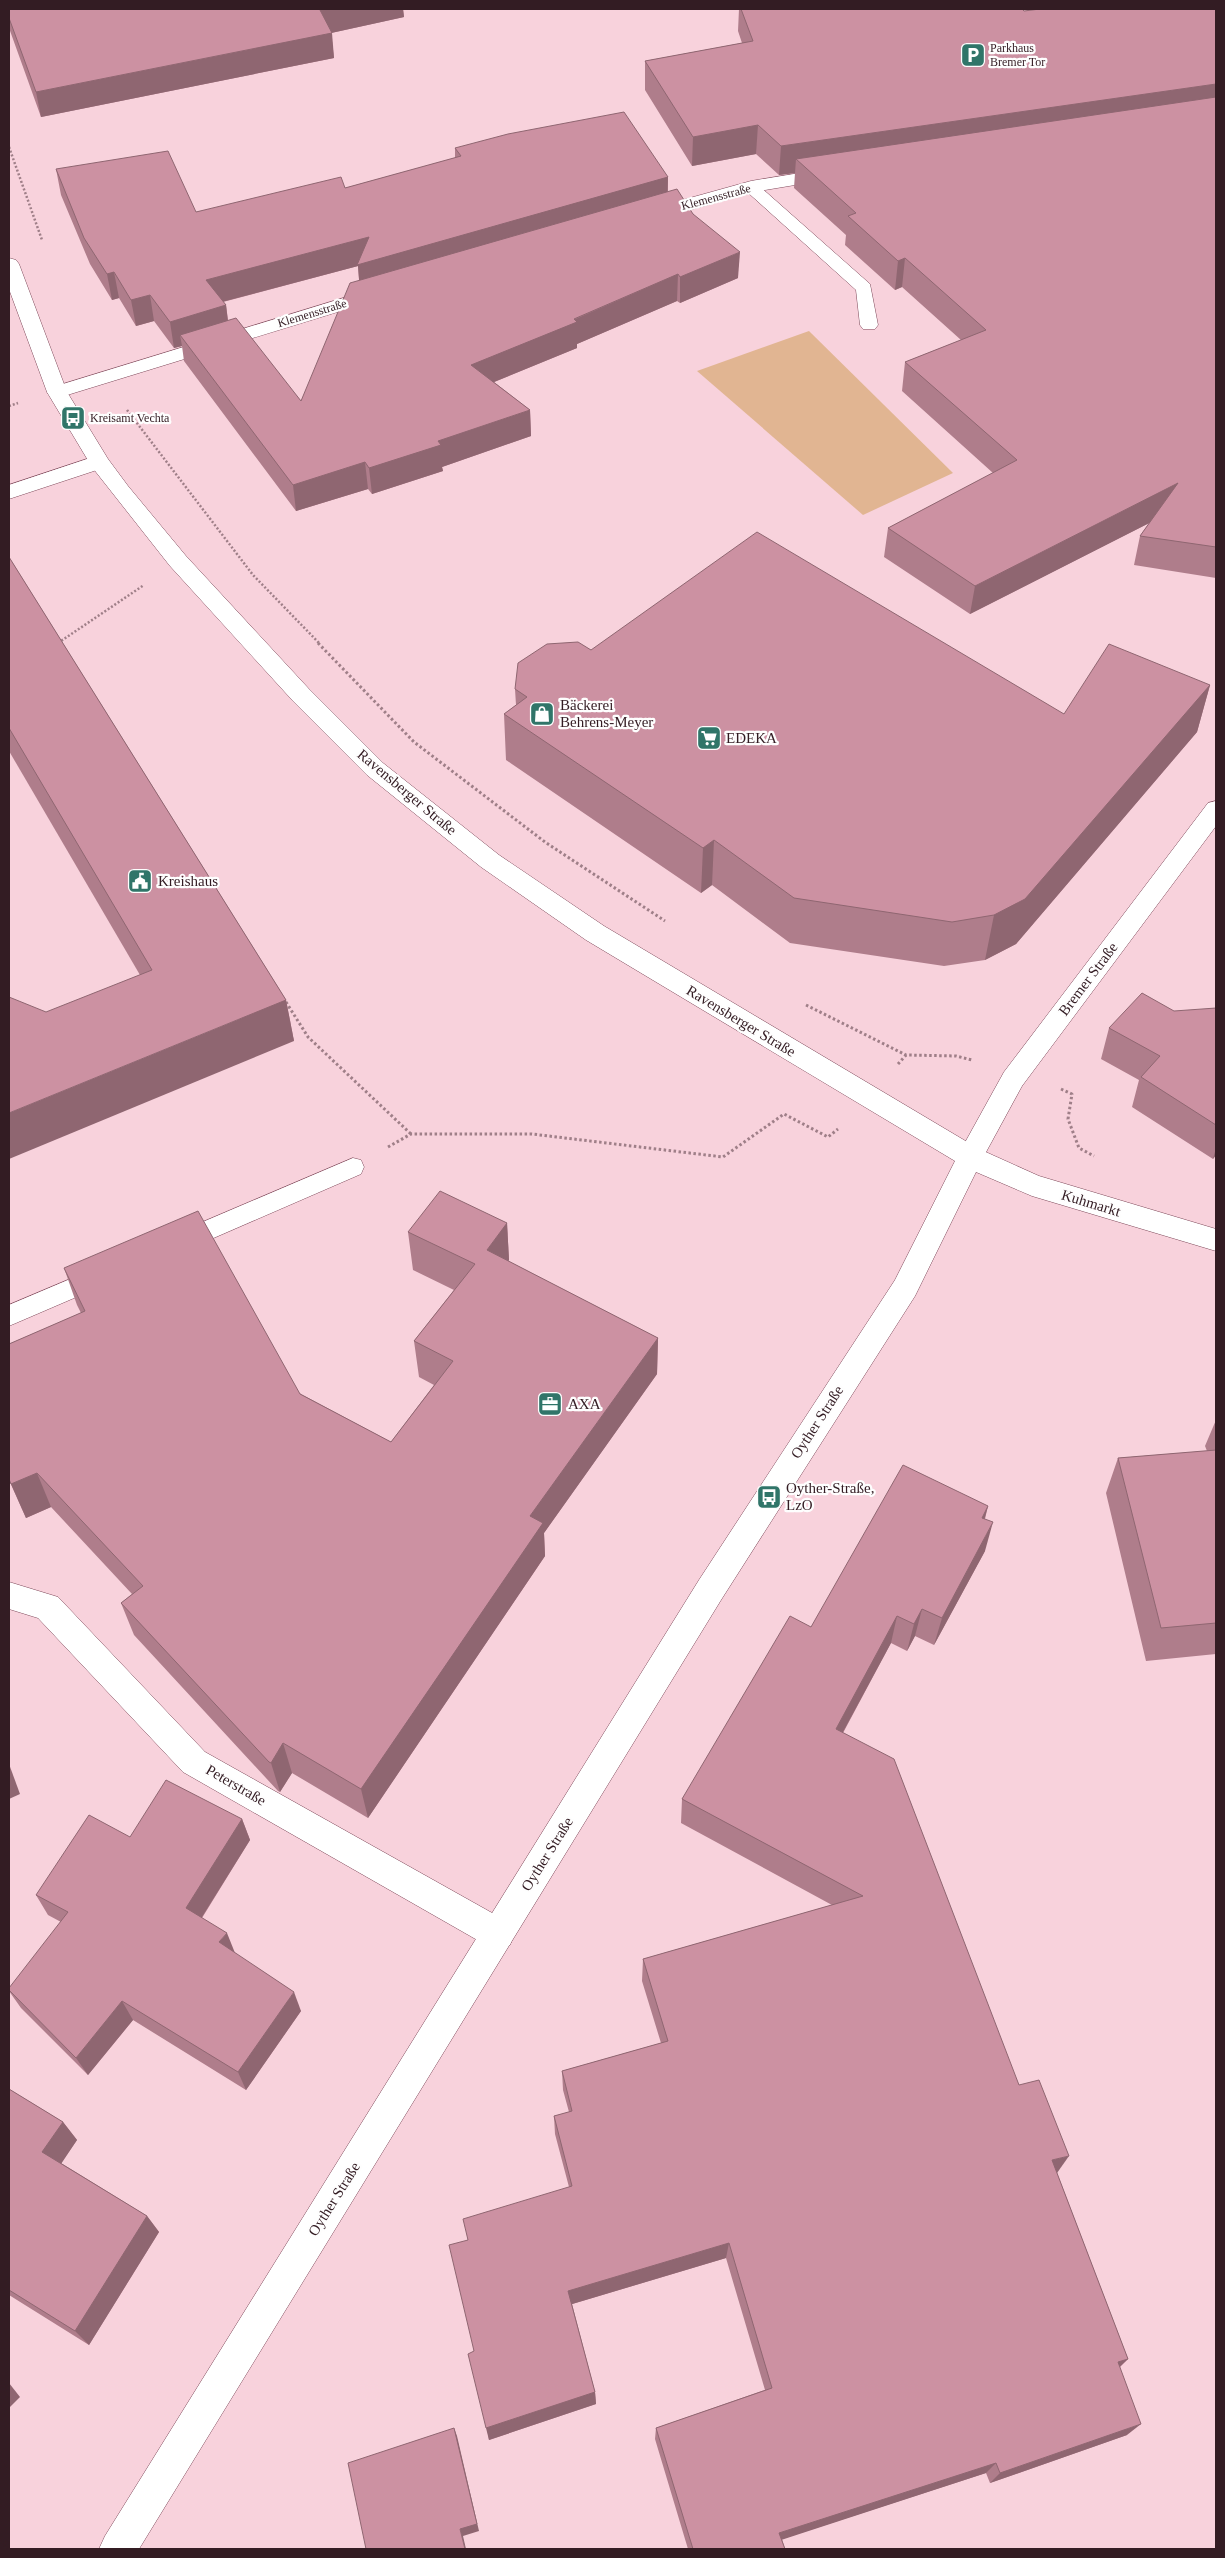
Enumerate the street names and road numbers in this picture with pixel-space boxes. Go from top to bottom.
street label: Klemensstraße [680,181,752,213]
street label: Klemensstraße [276,296,348,330]
street label: Ravensberger Straße [354,746,460,838]
street label: Bremer Straße [1055,939,1121,1019]
street label: Ravensberger Straße [684,982,799,1060]
street label: Kuhmarkt [1060,1186,1123,1220]
street label: Oyther Straße [787,1382,847,1461]
street label: Peterstraße [203,1761,269,1809]
street label: Oyther Straße [518,1814,576,1894]
street label: Oyther Straße [305,2159,363,2239]

